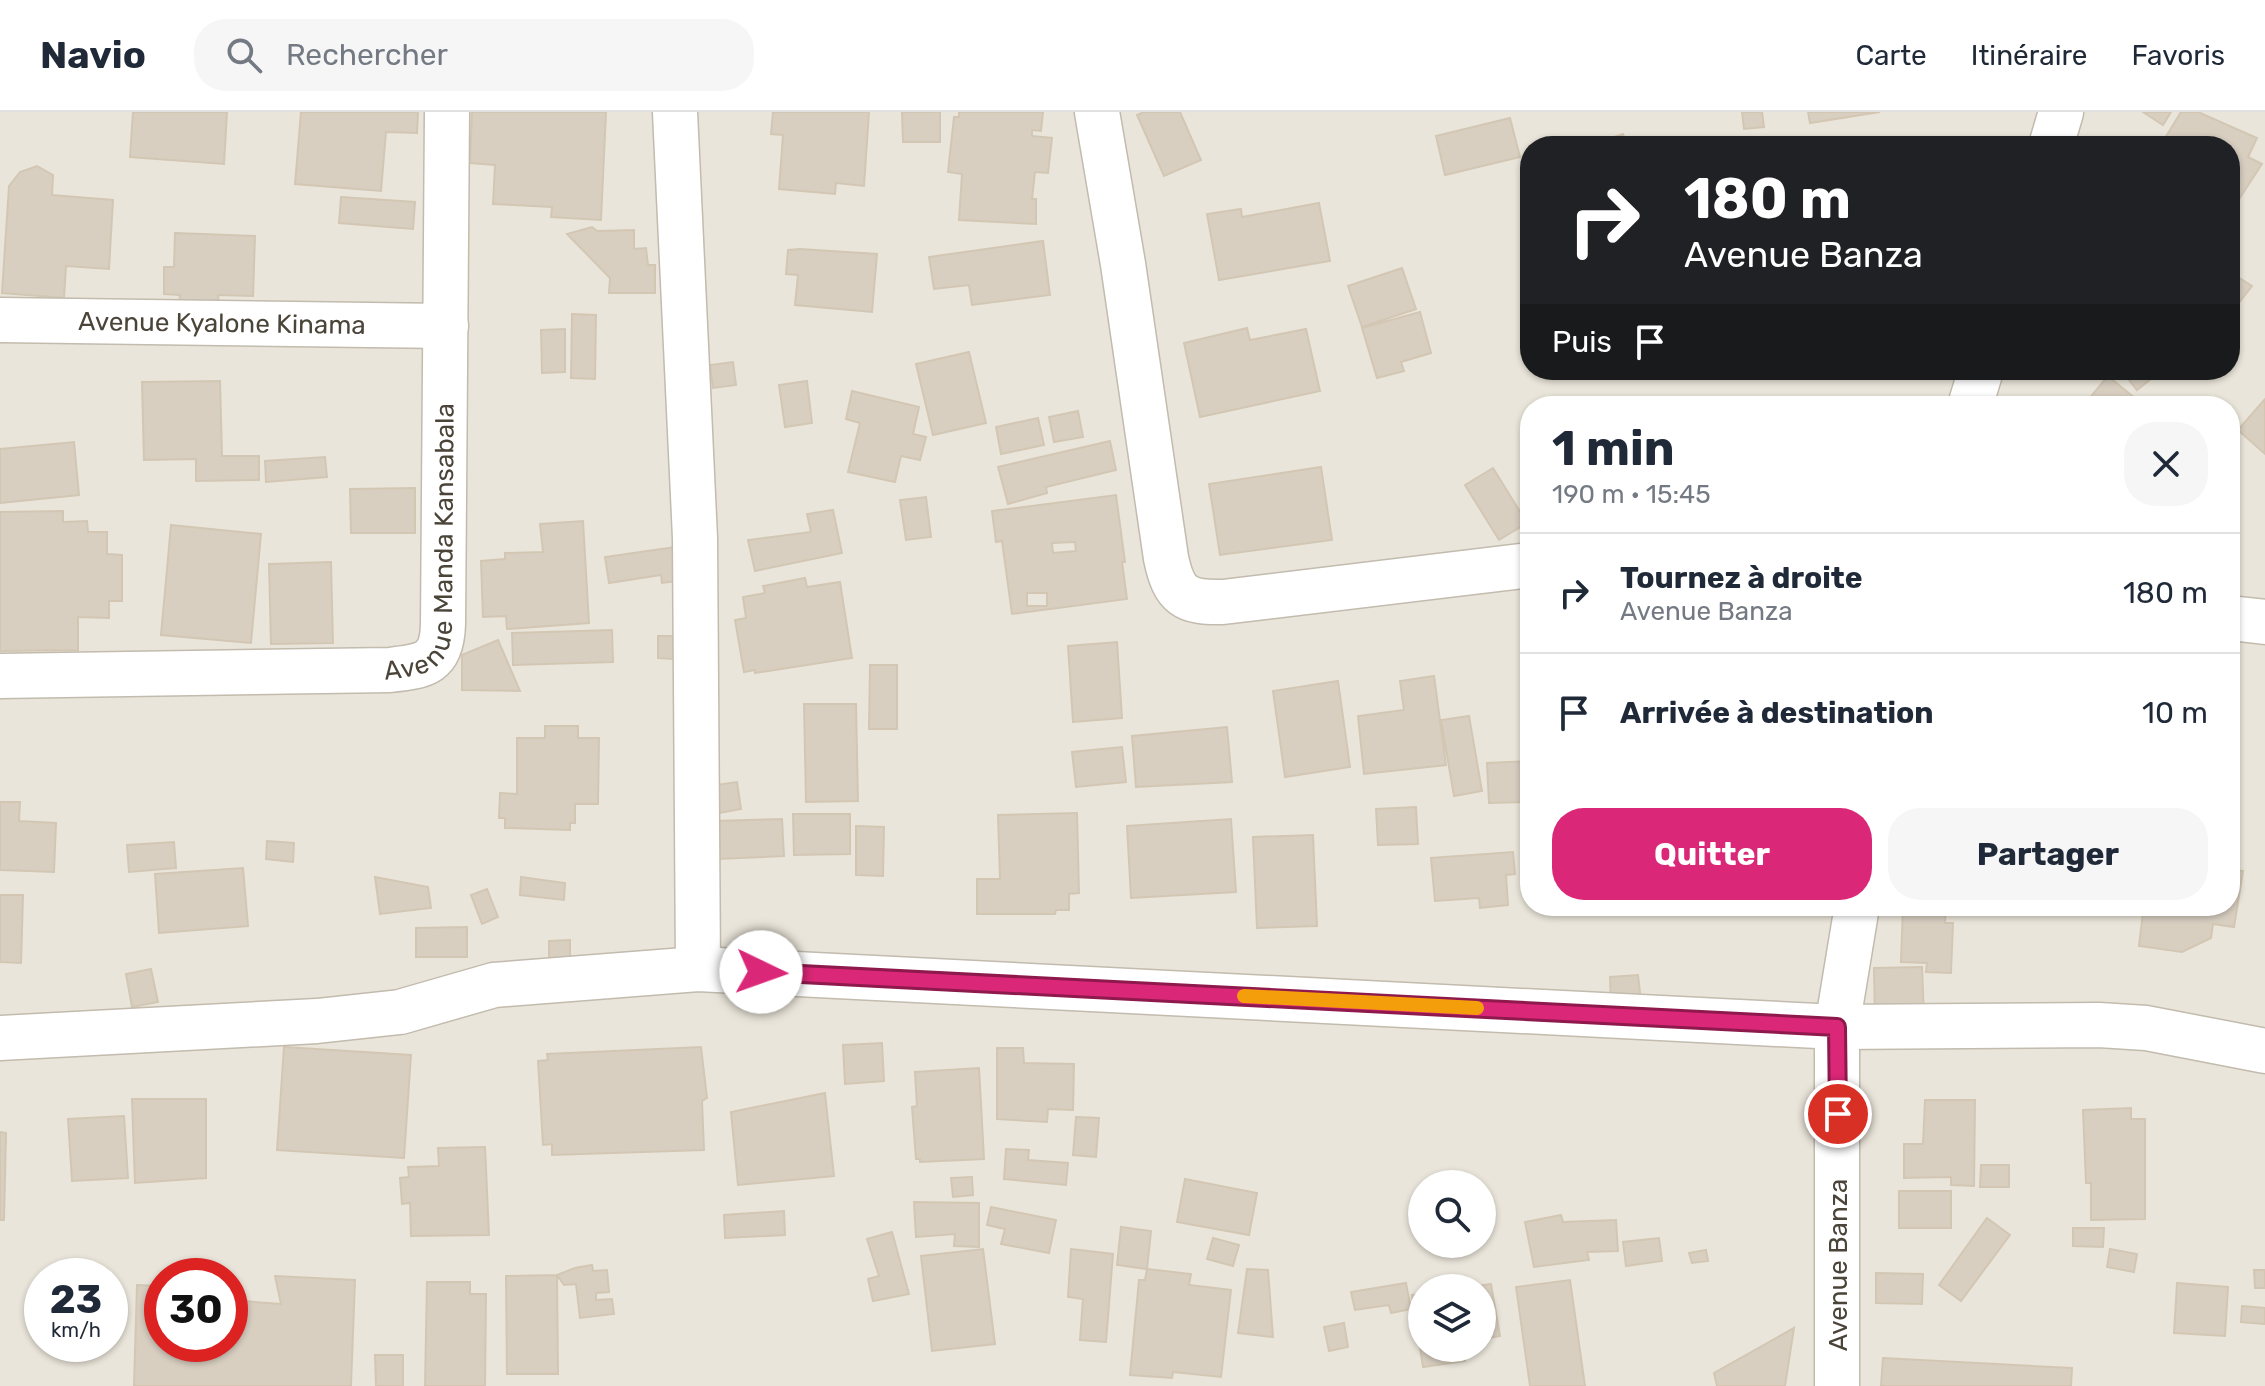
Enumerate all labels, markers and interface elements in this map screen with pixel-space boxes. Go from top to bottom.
search box [194,19,754,91]
text: Navio [40,32,146,78]
icon: search [222,33,266,77]
text: Rechercher [286,37,448,73]
text: Carte [1855,39,1927,72]
text: Itinéraire [1971,39,2088,72]
text: Favoris [2132,39,2225,72]
text: 180 m [1684,166,1851,232]
icon: right [1552,168,1656,272]
text: Avenue Banza [1684,233,1923,276]
street label: Avenue Kyalone Kinama [78,306,366,340]
icon: arrive [1628,320,1672,364]
text: Puis [1552,324,1612,360]
street label: Avenue Manda Kansabala [382,403,460,686]
text: 1 min [1552,420,1675,477]
button: close [2124,422,2208,506]
text: 190 m · 15:45 [1552,479,1711,510]
text: Tournez à droite [1620,560,1863,596]
icon: right [1552,571,1596,615]
text: 180 m [2123,575,2208,611]
text: Avenue Banza [1620,596,1793,627]
icon: arrive [1552,691,1596,735]
text: Arrivée à destination [1620,695,1934,731]
text: 10 m [2142,695,2208,731]
button: Quitter [1552,808,1872,900]
button: Partager [1888,808,2208,900]
position arrow [719,930,803,1014]
pin [1804,1080,1872,1148]
icon: arrive [1816,1092,1860,1136]
map controls [1408,1170,1496,1362]
button: search [1408,1170,1496,1258]
street label: Avenue Banza [1823,1179,1854,1351]
speed limit sign: 30 [144,1258,248,1362]
button: layers [1408,1274,1496,1362]
text: 23 [50,1276,102,1323]
text: km/h [51,1318,101,1342]

